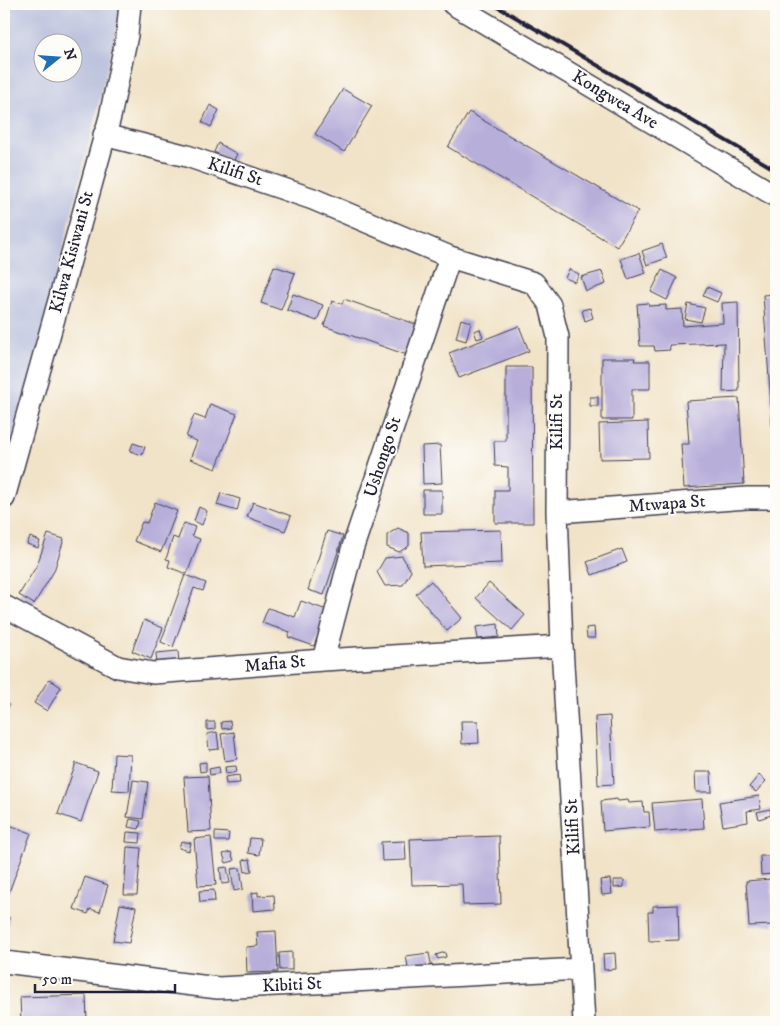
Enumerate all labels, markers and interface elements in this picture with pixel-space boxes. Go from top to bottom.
north arrow [32,32,82,82]
text: N [59,46,80,63]
street label: Kongwea Ave [568,66,662,134]
street label: Kilifi St [205,153,266,191]
street label: Kilwa Kisiwani St [45,188,99,316]
street label: Kilifi St [546,393,568,450]
street label: Ushongo St [360,414,406,500]
street label: Mtwapa St [628,490,706,518]
street label: Mafia St [244,650,307,678]
street label: Kilifi St [561,798,585,856]
scale bar [35,961,175,993]
text: 50 m [42,970,72,989]
street label: Kibiti St [262,972,323,998]

